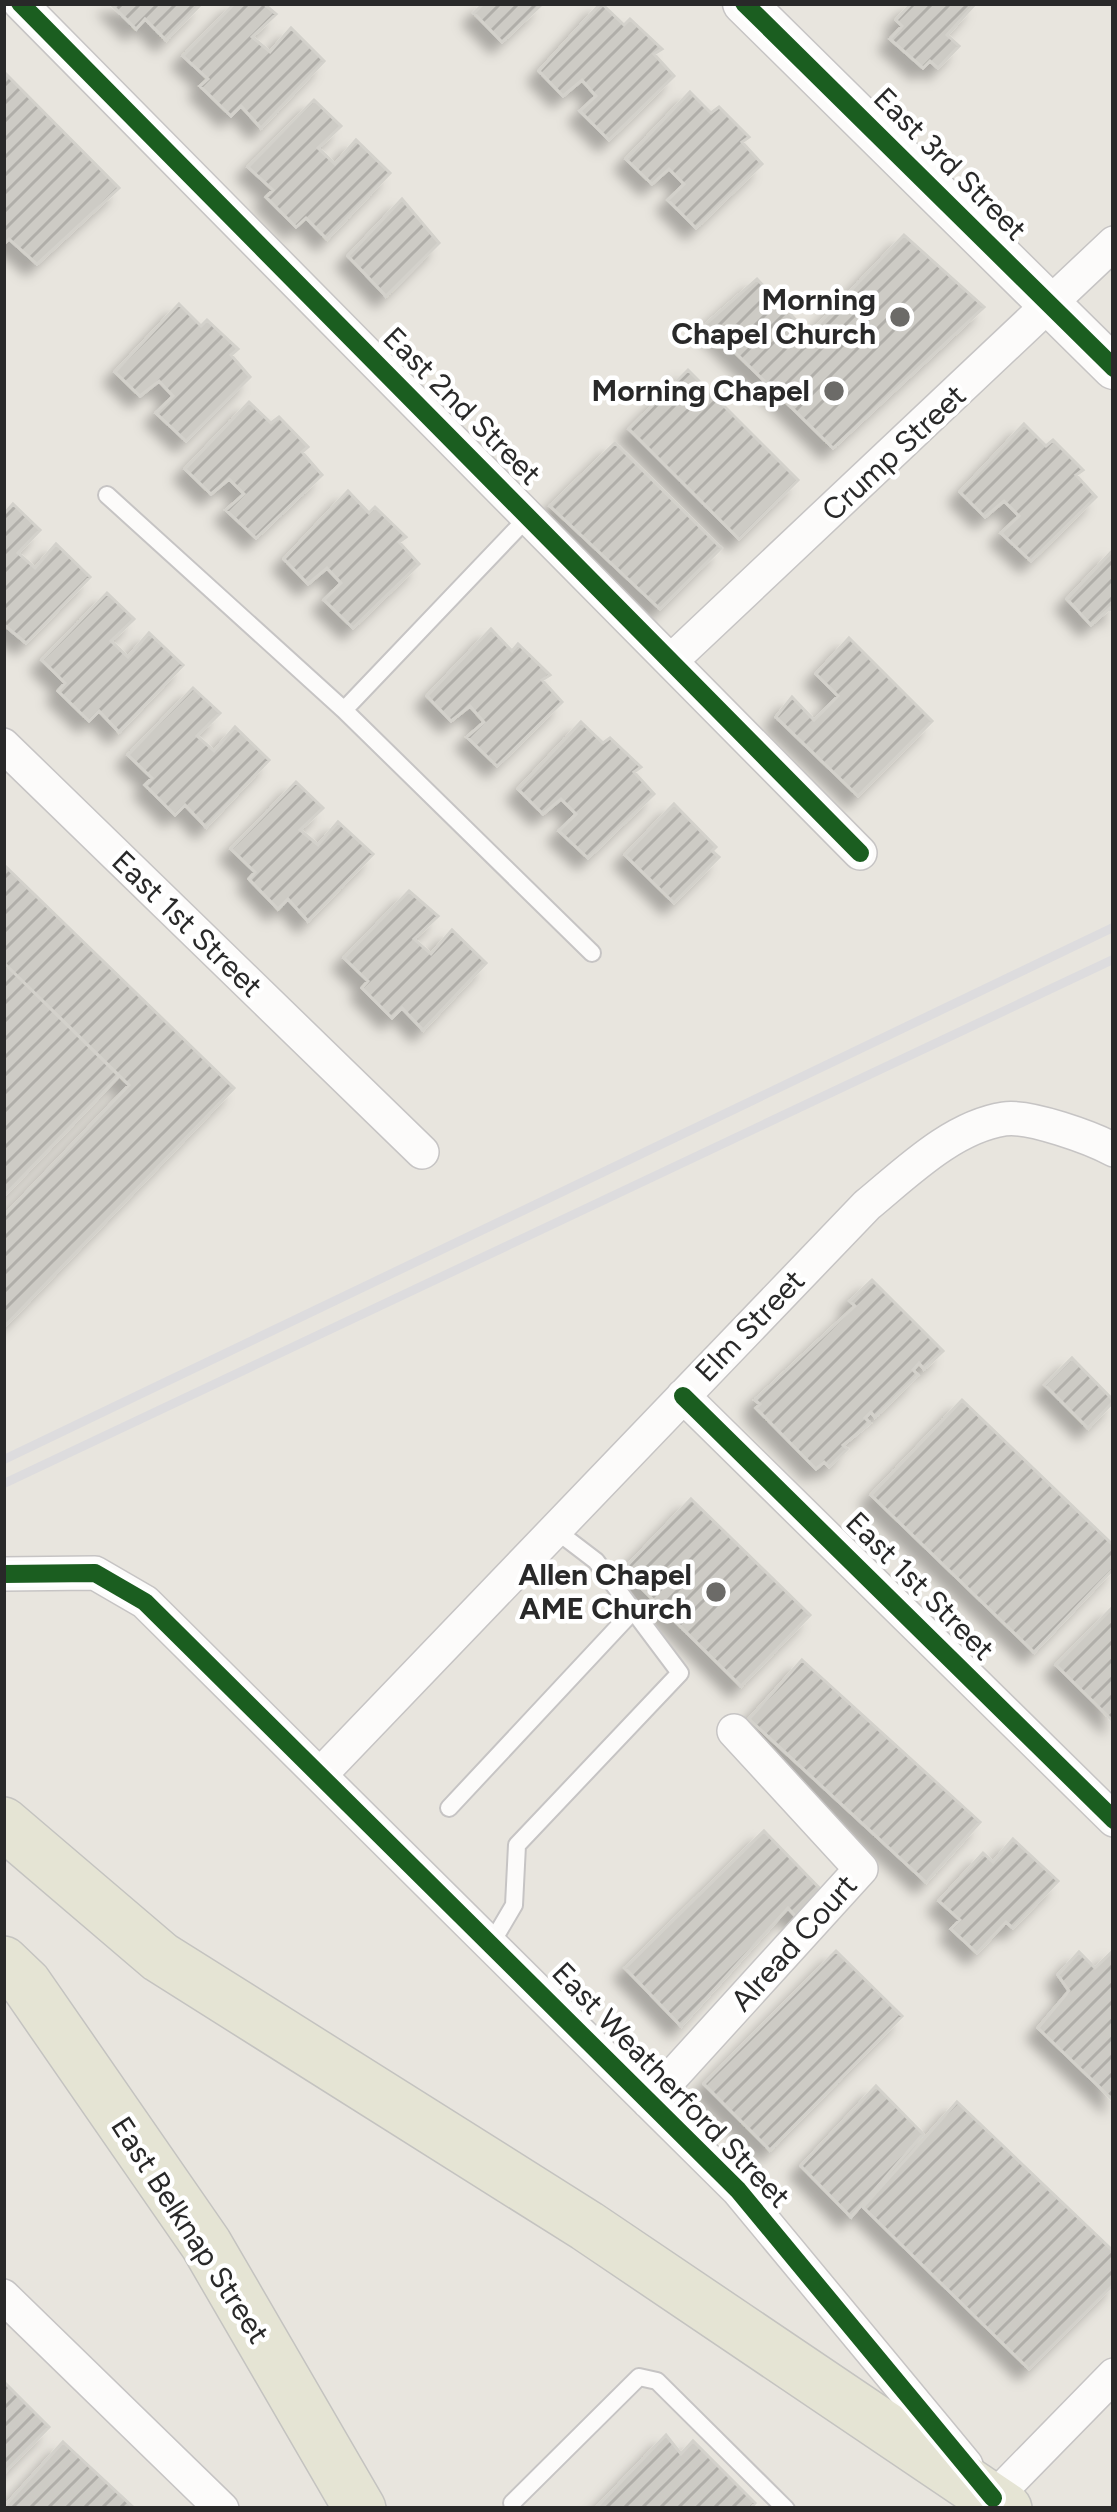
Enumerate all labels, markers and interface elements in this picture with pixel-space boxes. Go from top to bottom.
street label: East 3rd Street [866,79,1035,248]
place label: Morning Chapel Church [671,281,876,352]
marker: Morning Chapel Church [887,304,913,330]
street label: East 2nd Street [376,319,549,492]
place label: Morning Chapel [592,372,810,409]
street label: Crump Street [814,377,973,529]
marker: Morning Chapel [821,378,847,404]
street label: East 1st Street [104,843,270,1005]
street label: Elm Street [687,1262,812,1389]
street label: East 1st Street [838,1504,1002,1668]
place label: Allen Chapel AME Church [518,1556,692,1627]
marker: Allen Chapel AME Church [703,1579,729,1605]
street label: Alread Court [723,1867,865,2019]
street label: East Weatherford Street [544,1954,798,2215]
street label: East Belknap Street [103,2109,278,2350]

